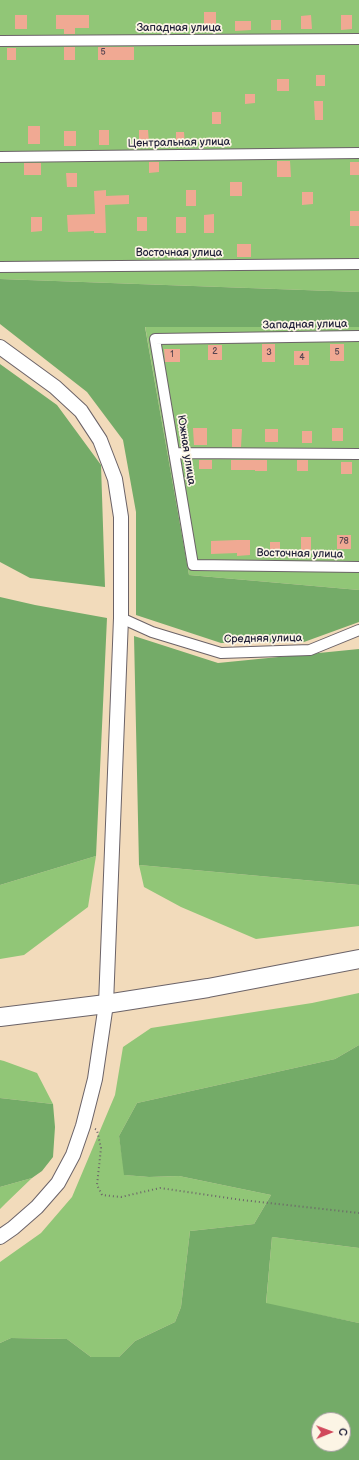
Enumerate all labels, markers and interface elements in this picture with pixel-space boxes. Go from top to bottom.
street label: Западная улица [137,21,221,35]
house number: 5 [100,48,106,58]
street label: Центральная улица [128,136,230,150]
street label: Восточная улица [136,246,222,260]
street label: Западная улица [263,318,347,332]
house number: 2 [212,347,218,357]
house number: 3 [266,348,272,358]
house number: 5 [334,348,340,358]
house number: 1 [170,350,174,360]
house number: 4 [299,353,305,363]
street label: Южная улица [174,414,198,486]
house number: 78 [339,537,349,547]
street label: Восточная улица [257,547,343,561]
street label: Средняя улица [224,632,302,646]
north arrow [311,1412,351,1452]
text: С [336,1428,349,1436]

